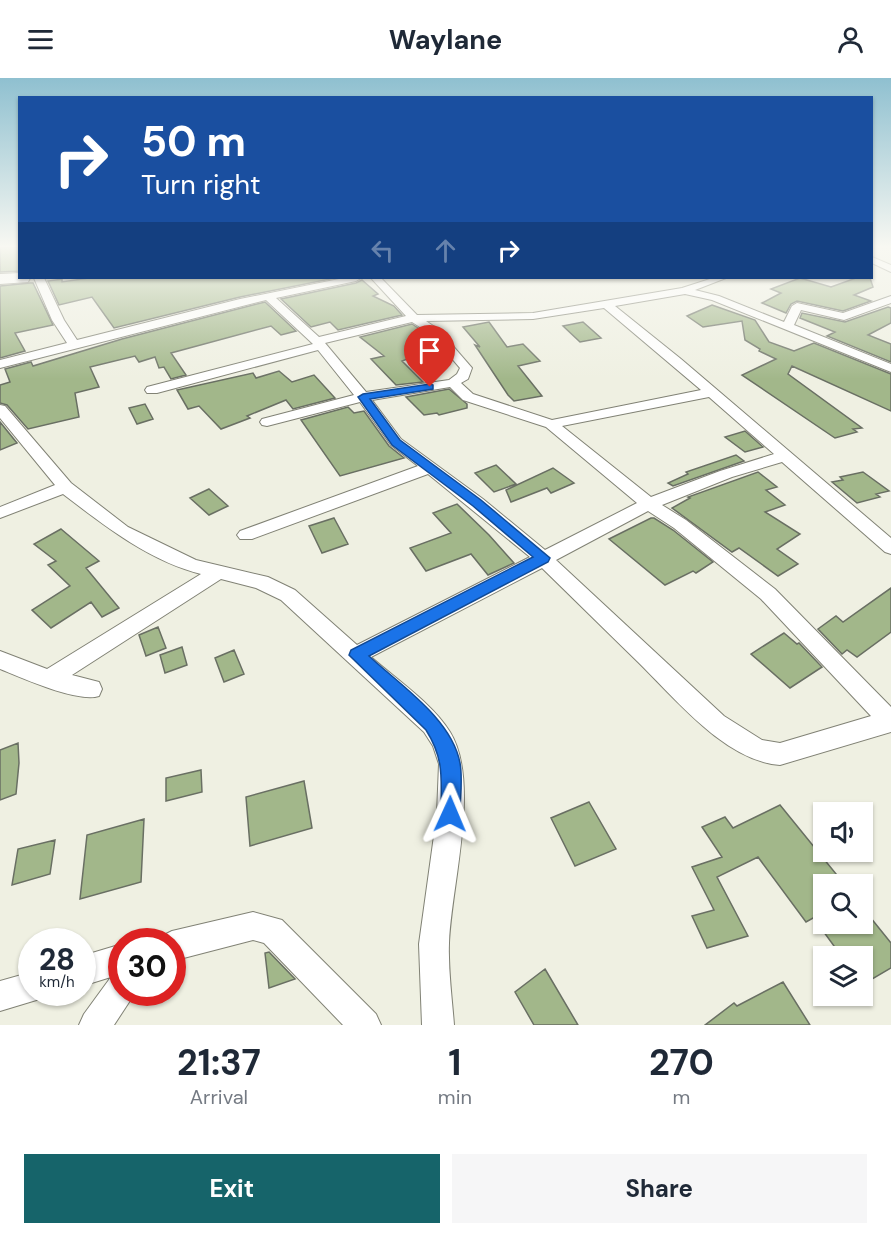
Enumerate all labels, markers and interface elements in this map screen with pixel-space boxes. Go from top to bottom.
text: Waylane [389,22,502,57]
icon: menu [24,23,57,56]
icon: person [834,23,867,56]
text: 50 m [141,114,246,169]
icon: right [42,120,120,198]
text: Turn right [141,167,261,202]
icon: left [366,234,399,267]
icon: ahead [429,234,462,267]
icon: right [492,234,525,267]
pin [404,325,455,387]
icon: arrive [413,334,446,367]
position arrow [418,782,482,846]
map controls [813,802,873,1006]
button: sound [813,802,873,862]
button: search [813,874,873,934]
speed limit sign: 30 [108,928,186,1006]
text: 28 [39,940,75,979]
button: layers [813,946,873,1006]
text: km/h [39,972,75,992]
text: 21:37 [177,1039,261,1086]
text: 1 [448,1039,461,1086]
text: 270 [649,1039,714,1086]
text: Arrival [190,1084,248,1110]
text: min [438,1084,472,1110]
text: m [673,1084,690,1110]
button: Exit [24,1154,440,1223]
button: Share [452,1154,867,1223]

